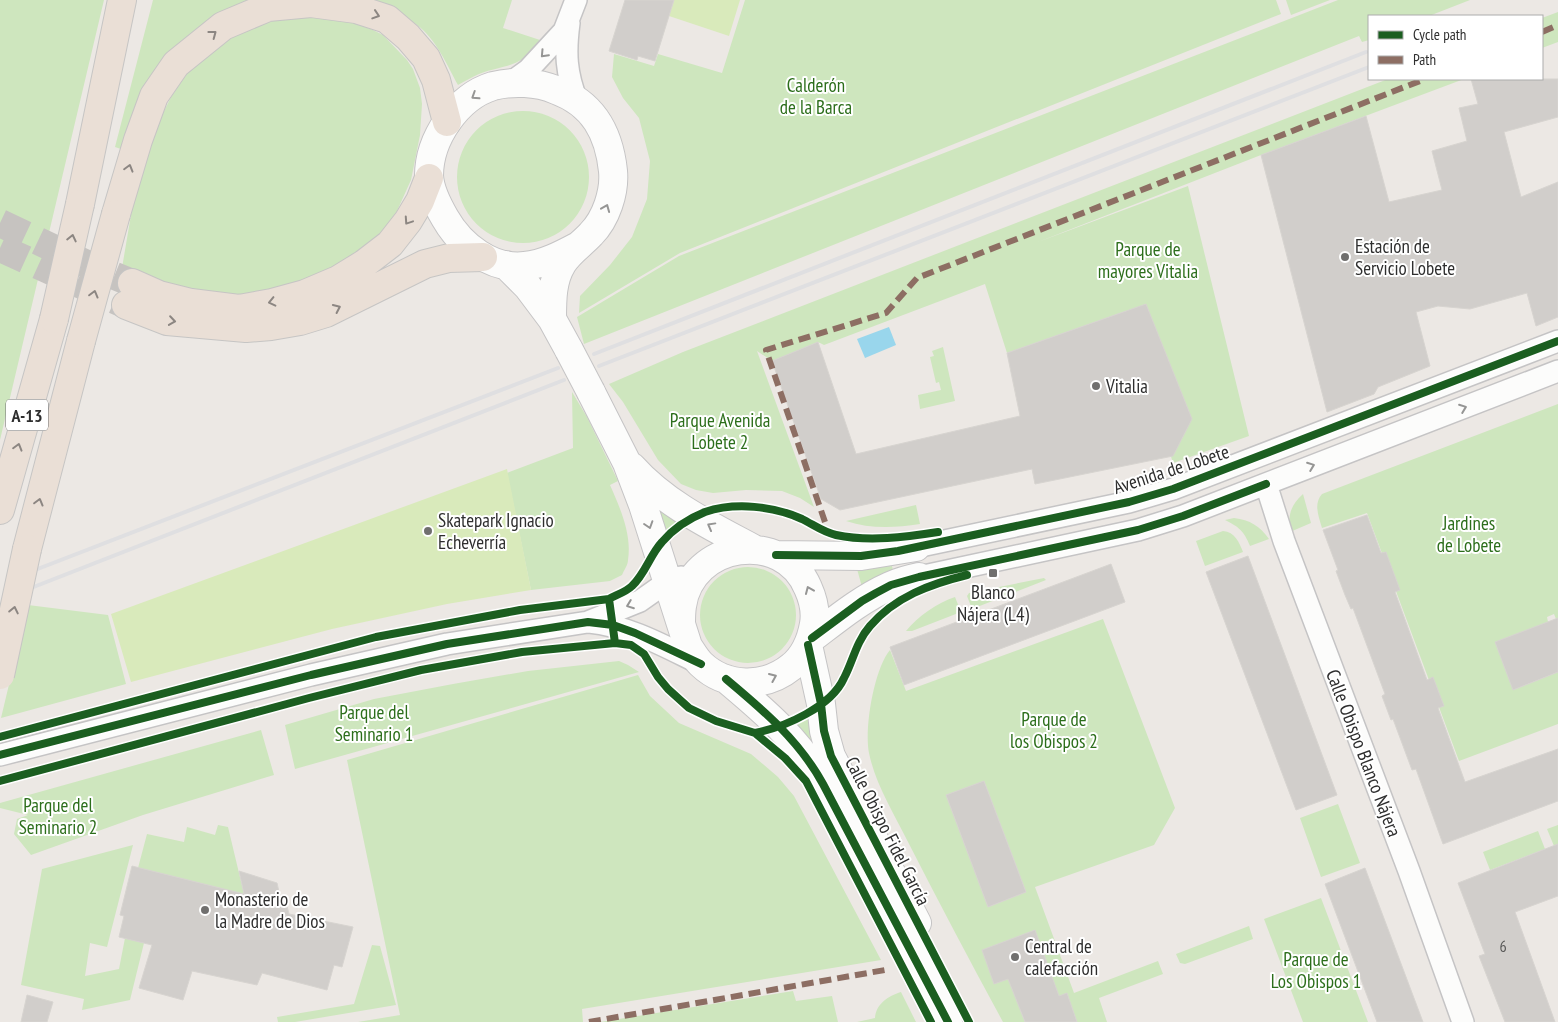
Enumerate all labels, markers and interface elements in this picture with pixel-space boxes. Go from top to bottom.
one-way arrow [371,10,380,20]
legend [1368,15,1543,80]
text: Cycle path [1413,25,1466,44]
one-way arrow [207,31,216,39]
one-way arrow [541,48,550,57]
text: Path [1413,50,1436,69]
park label: Calderón de la Barca [780,73,852,119]
one-way arrow [471,90,480,99]
one-way arrow [124,164,134,172]
one-way arrow [600,204,611,213]
one-way arrow [405,215,414,225]
one-way arrow [66,233,77,242]
place label: Estación de Servicio Lobete [1355,234,1455,280]
park label: Parque de mayores Vitalia [1098,237,1198,283]
marker: Estación de Servicio Lobete [1339,251,1351,263]
one-way arrow [89,290,99,298]
one-way arrow [267,296,276,307]
one-way arrow [332,304,341,314]
one-way arrow [168,315,176,325]
place label: Vitalia [1105,374,1148,398]
marker: Vitalia [1090,380,1102,392]
road number: A-13 [6,400,48,430]
one-way arrow [1458,404,1467,414]
park label: Parque Avenida Lobete 2 [670,408,770,454]
street label: Avenida de Lobete [1110,439,1232,499]
one-way arrow [12,442,23,451]
one-way arrow [1306,462,1315,472]
one-way arrow [34,499,44,507]
place label: Skatepark Ignacio Echeverría [438,508,554,554]
park label: Jardines de Lobete [1437,511,1501,557]
one-way arrow [644,520,654,529]
one-way arrow [708,522,717,532]
marker: Skatepark Ignacio Echeverría [422,525,434,537]
marker: Blanco Nájera (L4) [987,567,999,579]
place label: Blanco Nájera (L4) [957,580,1030,626]
one-way arrow [805,586,816,595]
one-way arrow [626,599,635,609]
one-way arrow [8,606,19,615]
street label: Calle Obispo Blanco Nájera [1321,666,1407,840]
one-way arrow [768,672,777,683]
park label: Parque del Seminario 1 [335,700,413,746]
park label: Parque de los Obispos 2 [1010,707,1098,753]
street label: Calle Obispo Fidel García [840,753,936,909]
park label: Parque del Seminario 2 [19,793,97,839]
place label: Monasterio de la Madre de Dios [215,887,325,933]
marker: Monasterio de la Madre de Dios [199,904,211,916]
place label: Central de calefacción [1025,934,1098,980]
house number: 6 [1499,936,1507,956]
park label: Parque de Los Obispos 1 [1271,947,1361,993]
marker: Central de calefacción [1009,951,1021,963]

